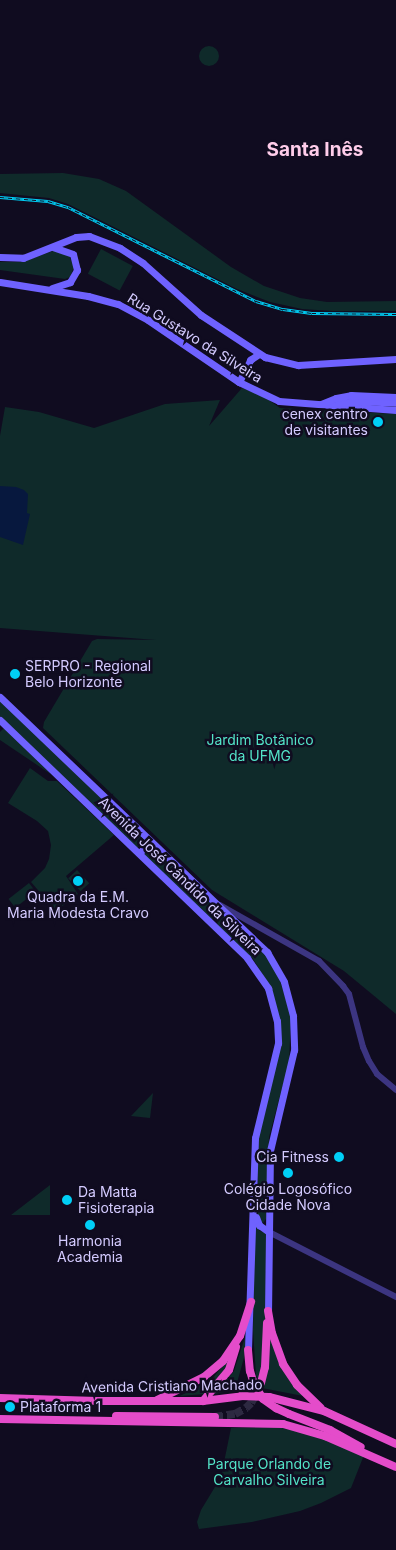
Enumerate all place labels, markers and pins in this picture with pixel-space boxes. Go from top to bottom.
place label: cenex centro de visitantes [282,406,368,438]
marker: cenex centro de visitantes [372,416,384,428]
place label: SERPRO - Regional Belo Horizonte [25,658,151,690]
marker: SERPRO - Regional Belo Horizonte [9,668,21,680]
marker: Quadra da E.M. Maria Modesta Cravo [72,875,84,887]
place label: Quadra da E.M. Maria Modesta Cravo [7,889,149,922]
place label: Cia Fitness [256,1149,329,1165]
marker: Cia Fitness [333,1151,345,1163]
marker: Colégio Logosófico Cidade Nova [282,1167,294,1179]
place label: Colégio Logosófico Cidade Nova [224,1181,352,1214]
place label: Da Matta Fisioterapia [78,1184,154,1216]
marker: Da Matta Fisioterapia [60,1193,74,1207]
marker: Harmonia Academia [84,1219,96,1231]
place label: Harmonia Academia [57,1233,123,1266]
place label: Plataforma 1 [20,1399,101,1415]
marker: Plataforma 1 [4,1401,16,1413]

